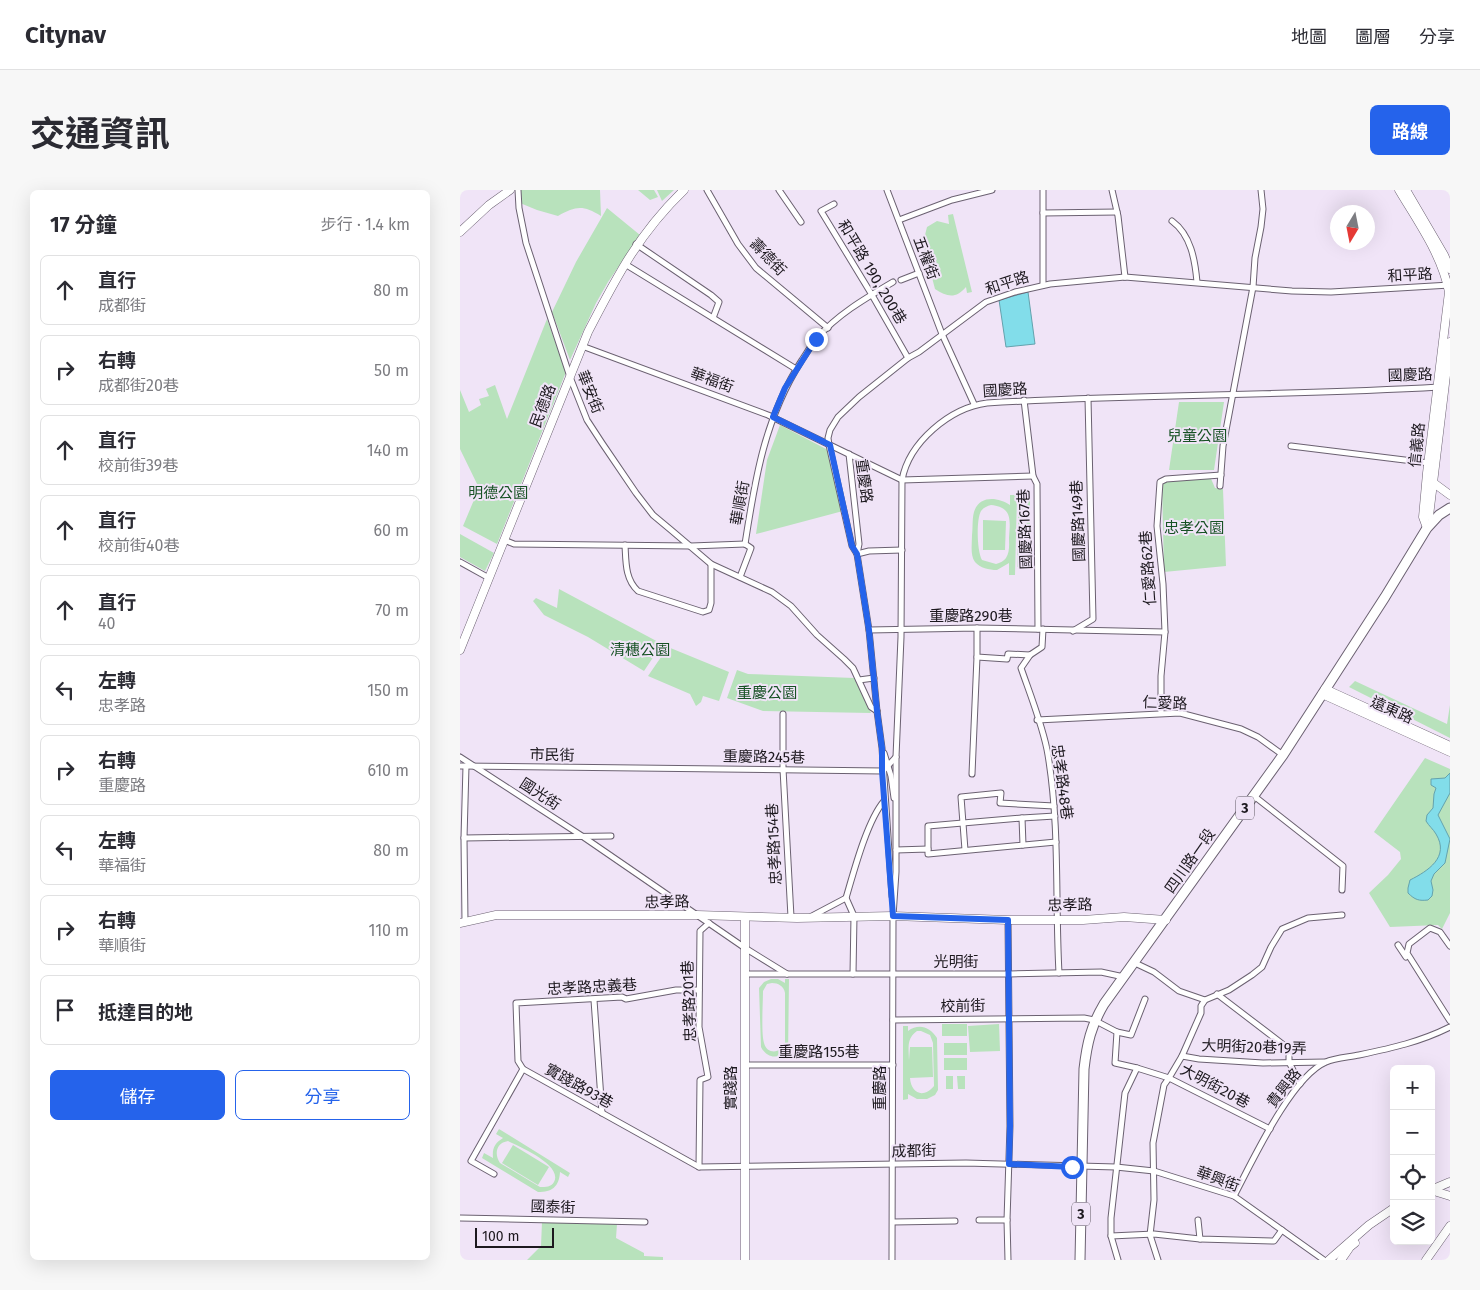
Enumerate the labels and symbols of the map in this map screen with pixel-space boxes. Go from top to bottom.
north arrow [1330,205,1375,250]
street label: 和平路 190, 200巷 [834,217,910,327]
street label: 五權街 [910,234,942,282]
street label: 壽德街 [746,235,790,279]
street label: 和平路 [1387,265,1433,285]
street label: 和平路 [983,267,1031,299]
route end [805,328,828,351]
street label: 華福街 [688,364,736,396]
street label: 國慶路 [1387,365,1433,385]
street label: 華安街 [573,368,607,416]
street label: 國慶路 [982,379,1028,401]
street label: 民德路 [527,382,559,430]
street label: 信義路 [1406,422,1428,468]
park label: 兒童公園 [1167,427,1227,445]
street label: 重慶路 [852,457,876,505]
street label: 華順街 [727,479,753,527]
street label: 國慶路149巷 [1068,480,1088,562]
park label: 明德公園 [468,484,528,502]
street label: 國慶路167巷 [1015,488,1035,570]
park label: 忠孝公園 [1164,519,1224,537]
street label: 仁愛路62巷 [1136,530,1160,606]
street label: 重慶路290巷 [929,607,1013,625]
park label: 清穗公園 [610,641,670,659]
park label: 重慶公園 [737,684,797,702]
street label: 仁愛路 [1142,693,1188,713]
street label: 遠東路 [1368,693,1416,727]
street label: 忠孝路48巷 [1048,743,1076,821]
street label: 市民街 [529,746,575,764]
street label: 重慶路245巷 [723,747,805,767]
street label: 國光街 [516,774,564,814]
road number: 3 [1236,796,1254,820]
street label: 忠孝路154巷 [763,803,785,885]
street label: 四川路一段 [1161,825,1219,897]
street label: 忠孝路 [644,893,690,911]
street label: 忠孝路 [1047,896,1093,914]
street label: 光明街 [933,953,979,971]
street label: 忠孝路201巷 [679,960,699,1042]
street label: 忠孝路忠義巷 [547,976,637,998]
street label: 校前街 [940,997,986,1015]
street label: 大明街20巷19弄 [1201,1036,1307,1058]
street label: 重慶路155巷 [778,1043,860,1061]
street label: 實踐路93巷 [542,1060,616,1112]
street label: 大明街20巷 [1177,1060,1253,1112]
street label: 實踐路 [722,1065,740,1111]
street label: 重慶路 [871,1065,889,1111]
street label: 貴興路 [1263,1065,1305,1111]
street label: 成都街 [891,1142,937,1160]
route start [1061,1156,1084,1179]
street label: 華興街 [1194,1163,1242,1195]
street label: 國泰街 [530,1197,576,1217]
road number: 3 [1072,1202,1090,1226]
scale bar [475,1225,554,1248]

